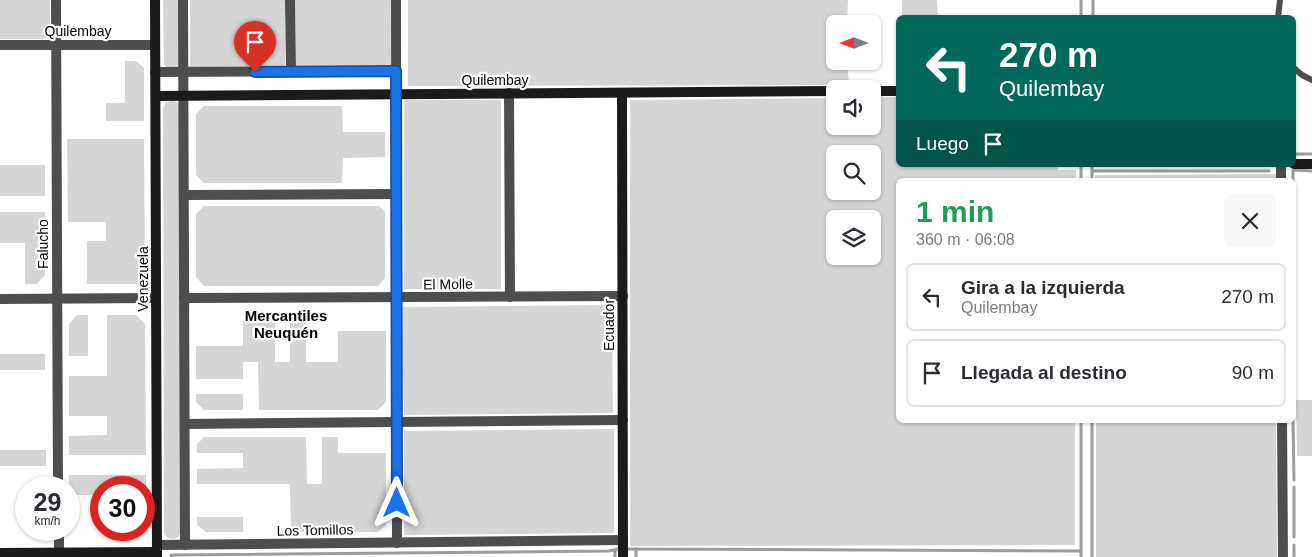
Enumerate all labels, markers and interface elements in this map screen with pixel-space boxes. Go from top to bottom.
north arrow [826,15,881,70]
map controls [826,15,881,265]
pin [234,21,276,72]
street label: Quilembay [45,23,111,39]
icon: arrive [241,28,269,56]
icon: left [916,35,981,100]
text: 270 m [999,35,1098,74]
street label: Quilembay [462,72,528,88]
text: Quilembay [999,76,1104,101]
button: sound [826,80,881,135]
icon: arrive [979,130,1007,158]
text: Luego [916,133,969,154]
button: search [826,145,881,200]
text: 1 min [916,195,994,228]
button: close [1224,195,1276,247]
button: layers [826,210,881,265]
street label: Falucho [35,219,51,269]
text: 360 m · 06:08 [916,231,1015,248]
street label: Venezuela [135,246,151,312]
street label: El Molle [423,276,473,292]
text: Gira a la izquierda [961,277,1125,298]
icon: left [918,283,946,311]
text: 270 m [1221,286,1274,307]
street label: Ecuador [601,299,617,351]
text: Quilembay [961,299,1037,316]
district label: Mercantiles Neuquén [245,307,327,341]
icon: arrive [918,359,946,387]
text: Llegada al destino [961,362,1127,383]
text: 90 m [1232,362,1274,383]
speed limit sign: 30 [90,476,155,541]
position arrow [370,476,422,528]
text: 29 [34,488,61,516]
text: km/h [34,514,61,528]
street label: Los Tomillos [276,521,354,539]

